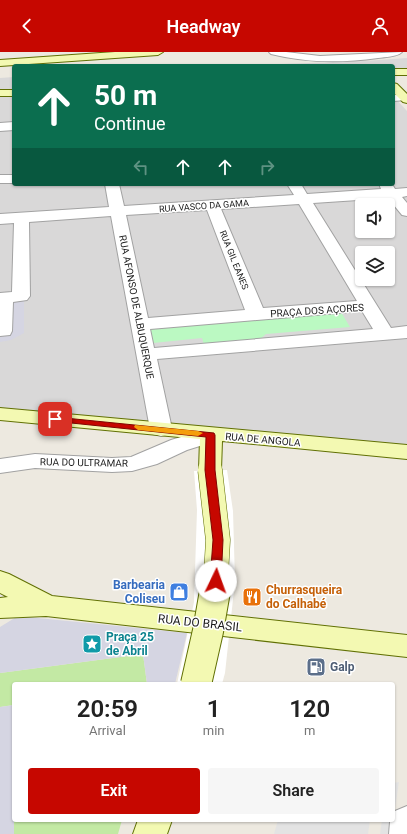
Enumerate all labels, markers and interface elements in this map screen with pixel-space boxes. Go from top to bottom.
icon: back [16,15,38,37]
icon: person [369,15,391,37]
text: Headway [167,16,241,37]
text: 50 m [94,79,157,112]
icon: ahead [28,80,80,132]
text: Continue [94,113,166,134]
icon: left [130,156,152,178]
icon: ahead [172,156,194,178]
icon: ahead [214,156,236,178]
icon: right [256,156,278,178]
street label: RUA VASCO DA GAMA [159,198,249,214]
map controls [355,198,395,286]
button: sound [355,198,395,238]
street label: RUA GIL EANES [218,229,250,291]
street label: RUA AFONSO DE ALBUQUERQUE [117,234,156,380]
button: layers [355,246,395,286]
street label: PRAÇA DOS AÇORES [270,302,364,319]
pin [38,402,72,436]
icon: arrive [44,408,66,430]
street label: RUA DE ANGOLA [225,431,302,448]
street label: RUA DO ULTRAMAR [40,456,128,469]
position arrow [195,560,237,602]
place label: Barbearia Coliseu [113,578,166,606]
shop icon: Barbearia Coliseu [168,581,190,603]
place label: Churrasqueira do Calhabé [266,583,343,611]
restaurant icon: Churrasqueira do Calhabé [241,586,263,608]
street label: RUA DO BRASIL [157,612,243,634]
place label: Praça 25 de Abril [106,630,154,658]
place icon: Praça 25 de Abril [81,633,103,655]
fuel station icon: Galp [305,656,327,678]
place label: Galp [330,660,355,674]
text: 20:59 [77,695,138,723]
text: 1 [207,695,220,723]
text: 120 [289,695,330,723]
text: Arrival [89,723,126,738]
text: min [203,723,224,738]
text: m [304,723,315,738]
button: Exit [28,768,200,814]
button: Share [208,768,379,814]

